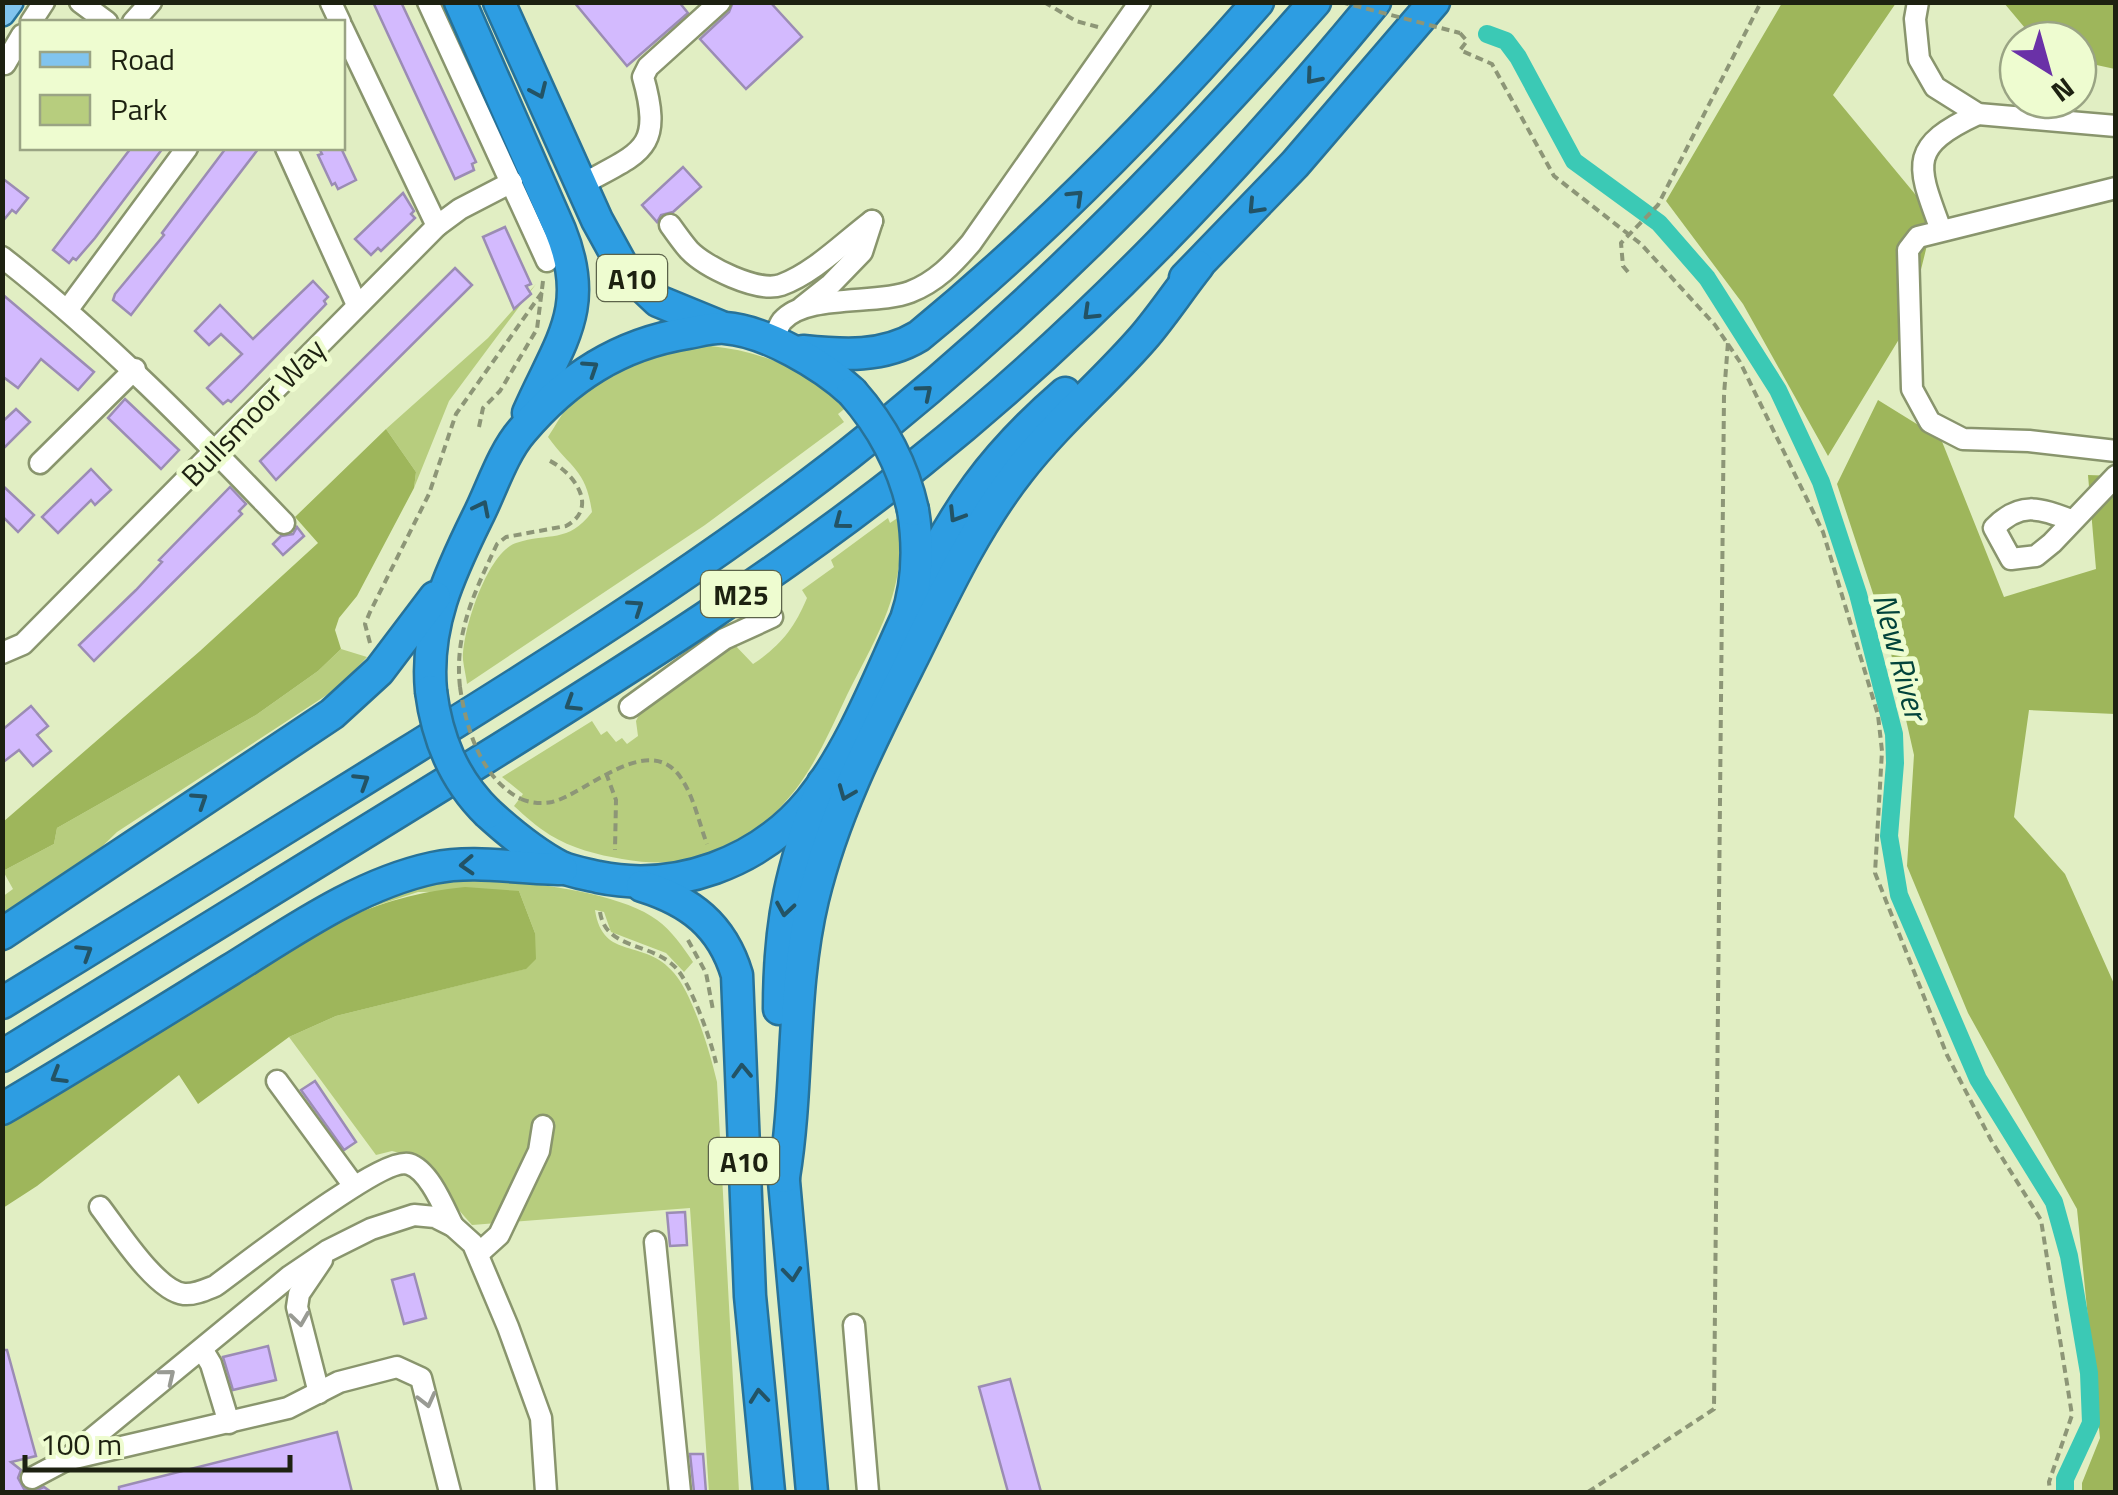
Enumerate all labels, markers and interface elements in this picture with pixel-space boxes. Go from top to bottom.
legend [20,20,345,150]
north arrow [1998,20,2098,120]
text: Road [110,36,175,82]
one-way arrow [1306,65,1324,84]
text: N [2043,67,2084,113]
one-way arrow [527,81,547,99]
text: Park [110,86,167,132]
one-way arrow [1064,190,1082,208]
one-way arrow [1248,196,1266,214]
road number: A10 [597,255,667,301]
one-way arrow [1083,301,1101,319]
street label: Bullsmoor Way [170,327,336,497]
one-way arrow [580,362,598,381]
one-way arrow [914,386,932,404]
one-way arrow [470,500,490,518]
one-way arrow [949,504,968,522]
one-way arrow [834,511,852,528]
road number: M25 [701,571,781,617]
water label: New River [1861,588,1942,728]
one-way arrow [625,601,644,619]
one-way arrow [565,692,583,711]
one-way arrow [351,774,369,793]
one-way arrow [838,783,858,801]
one-way arrow [190,794,208,813]
one-way arrow [459,854,475,875]
one-way arrow [775,901,796,918]
one-way arrow [75,945,93,964]
one-way arrow [732,1063,753,1079]
one-way arrow [51,1064,69,1083]
road number: A10 [709,1138,779,1184]
one-way arrow [781,1267,802,1283]
one-way arrow [289,1310,310,1327]
one-way arrow [157,1370,175,1388]
one-way arrow [749,1387,770,1403]
one-way arrow [415,1391,436,1408]
scale bar [25,1410,290,1472]
text: 100 m [40,1421,122,1467]

